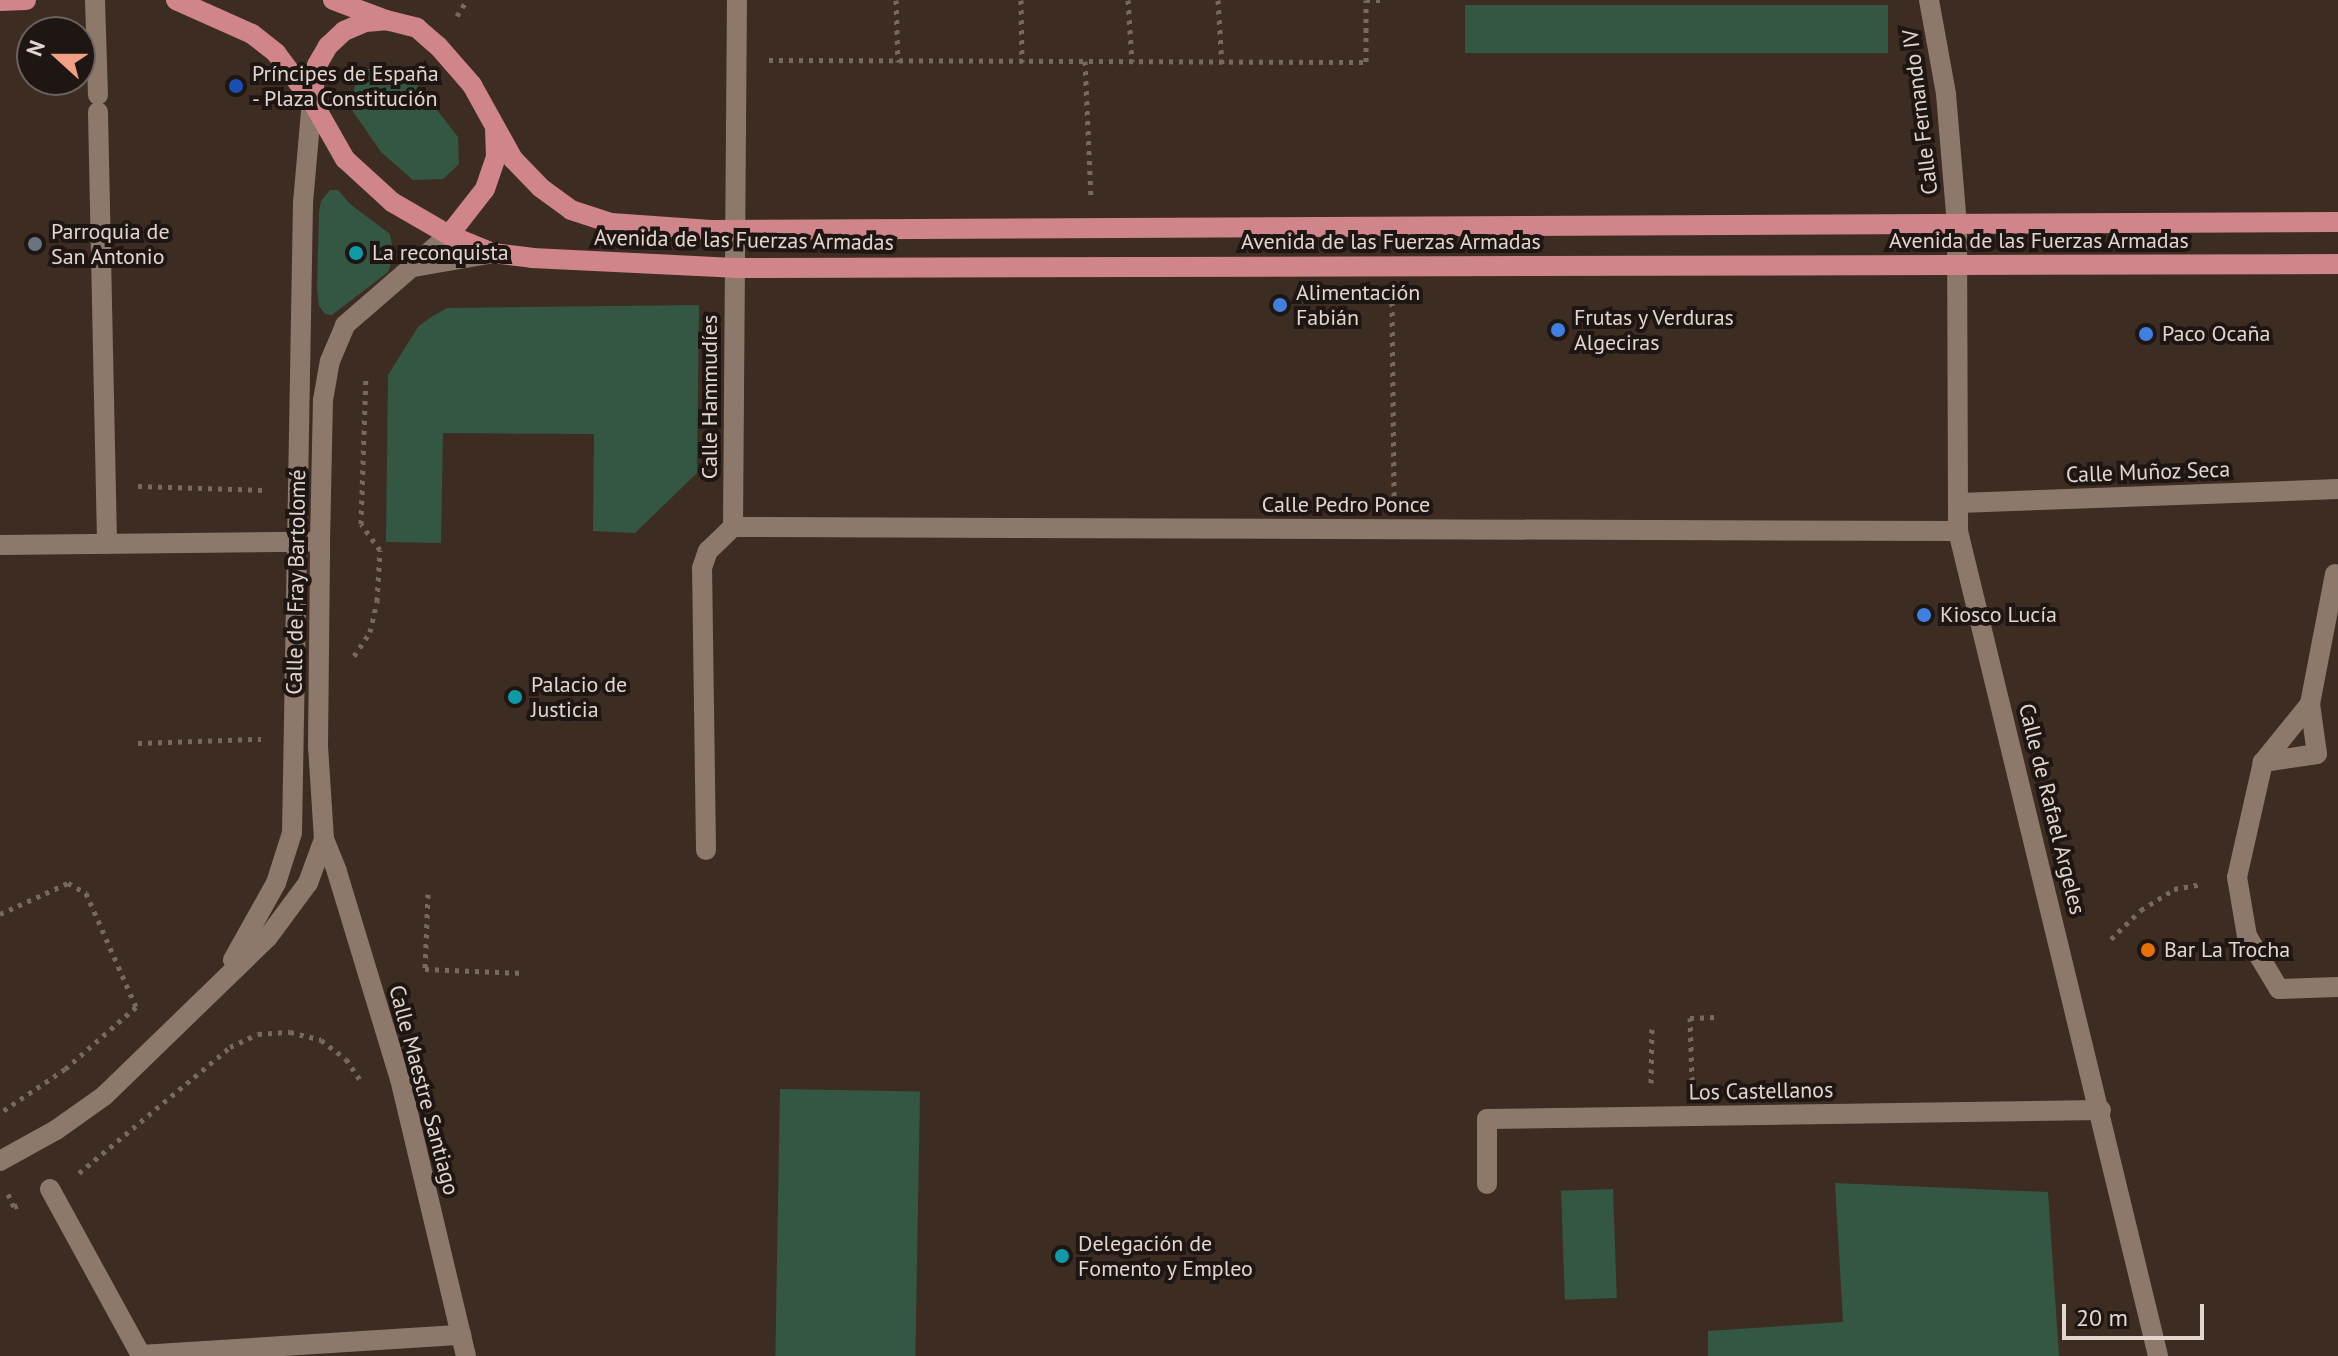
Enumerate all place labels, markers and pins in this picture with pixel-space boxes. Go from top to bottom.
place label: Príncipes de España - Plaza Constitución [252,60,439,112]
marker: Príncipes de España - Plaza Constitución [227,77,245,95]
place label: Parroquia de San Antonio [51,218,170,270]
marker: Parroquia de San Antonio [26,235,44,253]
place label: La reconquista [372,240,509,266]
marker: La reconquista [347,244,365,262]
place label: Alimentación Fabián [1296,279,1420,330]
marker: Alimentación Fabián [1271,296,1289,314]
place label: Frutas y Verduras Algeciras [1574,304,1736,356]
marker: Frutas y Verduras Algeciras [1549,321,1567,339]
place label: Paco Ocaña [2162,321,2270,347]
marker: Paco Ocaña [2137,325,2155,343]
place label: Kiosco Lucía [1940,602,2057,628]
marker: Kiosco Lucía [1915,606,1933,624]
place label: Palacio de Justicia [531,671,627,722]
marker: Palacio de Justicia [506,688,524,706]
place label: Bar La Trocha [2164,937,2291,963]
marker: Bar La Trocha [2139,941,2157,959]
place label: Delegación de Fomento y Empleo [1078,1230,1254,1282]
marker: Delegación de Fomento y Empleo [1053,1247,1071,1265]

